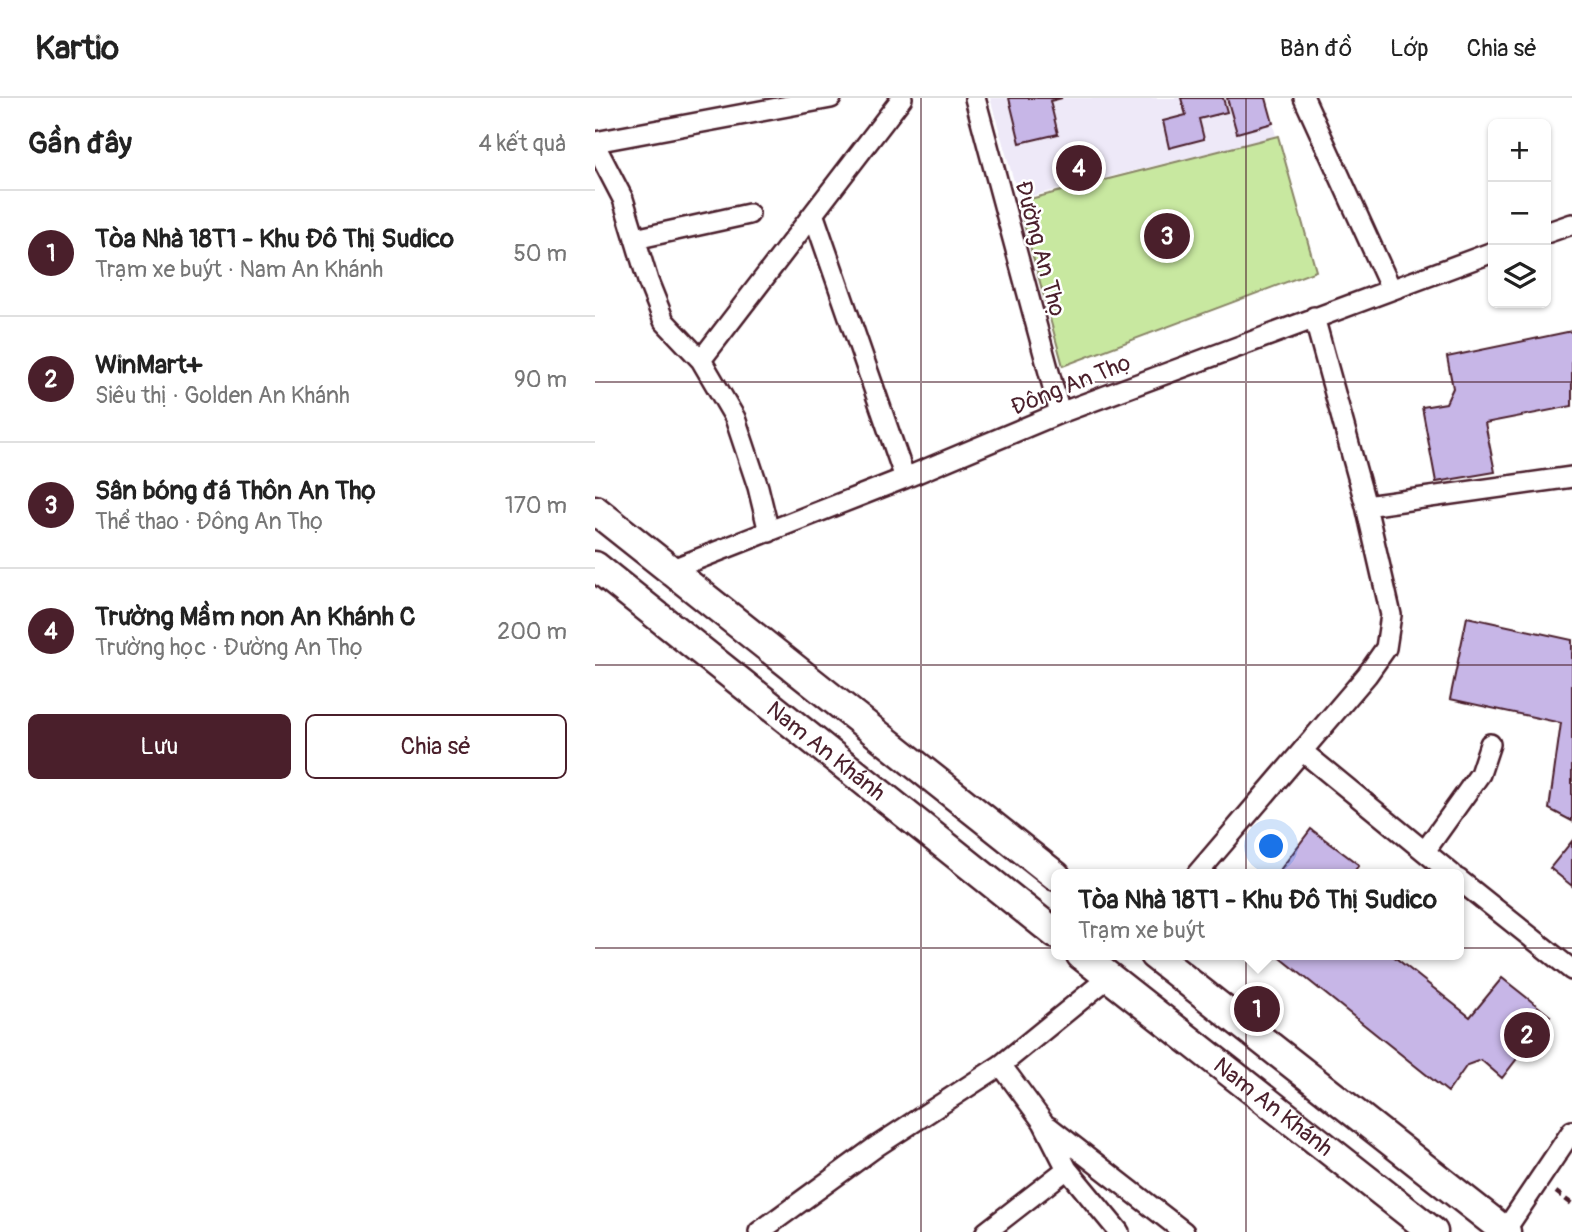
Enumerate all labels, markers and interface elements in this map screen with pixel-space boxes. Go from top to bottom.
text: Kartio [35,28,119,69]
text: Bản đồ [1280,34,1352,63]
text: Lớp [1390,34,1429,63]
text: Chia sẻ [1467,34,1537,63]
map controls [1488,119,1551,308]
button: + [1488,119,1551,182]
text: Gần đây [28,125,132,162]
text: 4 kết quả [478,129,567,158]
pin: 4 [1056,142,1102,194]
street label: Đường An Thọ [1008,178,1073,321]
button: − [1488,182,1551,245]
pin: 3 [1144,210,1190,262]
text: Tòa Nhà 18T1 - Khu Đô Thị Sudico [95,223,454,255]
text: 1 [47,239,56,268]
text: 50 m [513,239,567,268]
button: layers [1488,245,1551,308]
text: Trạm xe buýt · Nam An Khánh [95,255,383,284]
street label: Đông An Thọ [1006,347,1136,422]
text: WinMart+ [95,349,202,381]
text: 2 [45,365,57,394]
text: 90 m [514,365,567,394]
text: Siêu thị · Golden An Khánh [95,381,350,410]
text: Sân bóng đá Thôn An Thọ [95,475,377,507]
text: 3 [45,491,57,520]
text: 170 m [505,491,567,520]
text: Thể thao · Đông An Thọ [95,507,324,536]
text: Trường Mầm non An Khánh C [95,601,416,633]
text: 4 [44,617,58,646]
text: 200 m [497,617,567,646]
text: Trường học · Đường An Thọ [95,633,364,662]
street label: Nam An Khánh [761,695,891,807]
button: Lưu [28,714,291,779]
button: Chia sẻ [305,714,567,779]
your location [1254,829,1288,863]
popup [1051,869,1464,960]
text: Tòa Nhà 18T1 - Khu Đô Thị Sudico [1078,884,1437,916]
text: Trạm xe buýt [1078,916,1205,945]
pin: 1 [1234,983,1280,1035]
pin: 2 [1504,1009,1550,1061]
street label: Nam An Khánh [1208,1051,1339,1163]

